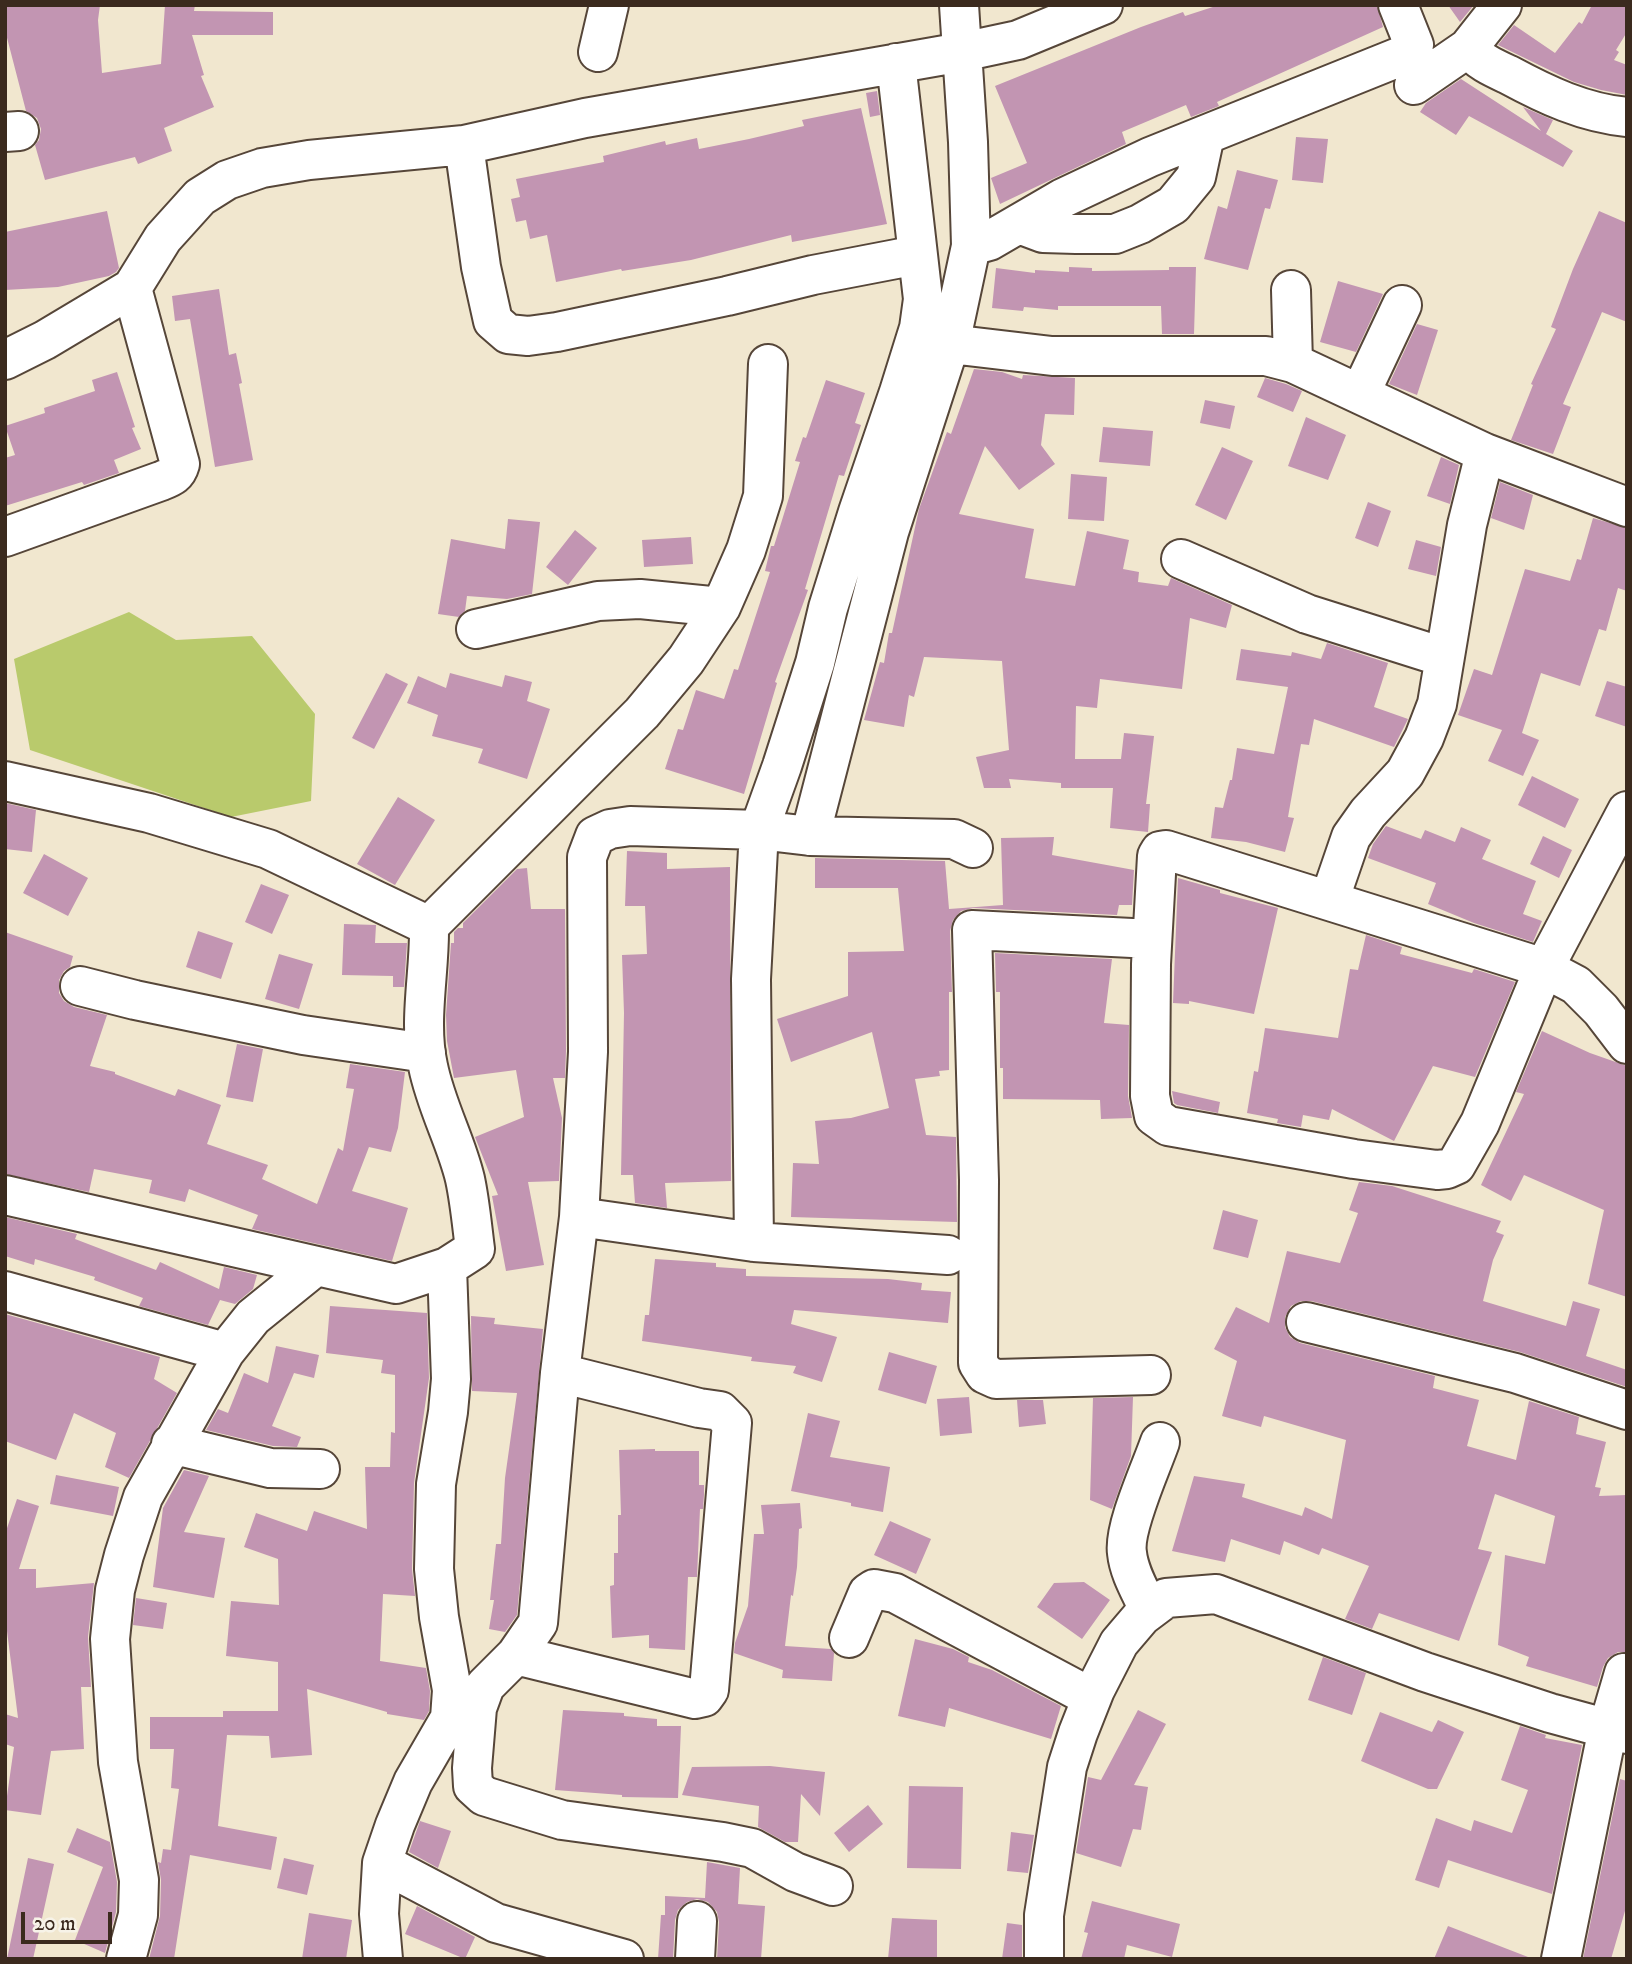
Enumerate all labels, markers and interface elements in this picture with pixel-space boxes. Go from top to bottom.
scale bar [24,1898,116,1942]
text: 20 m [34,1911,76,1937]

